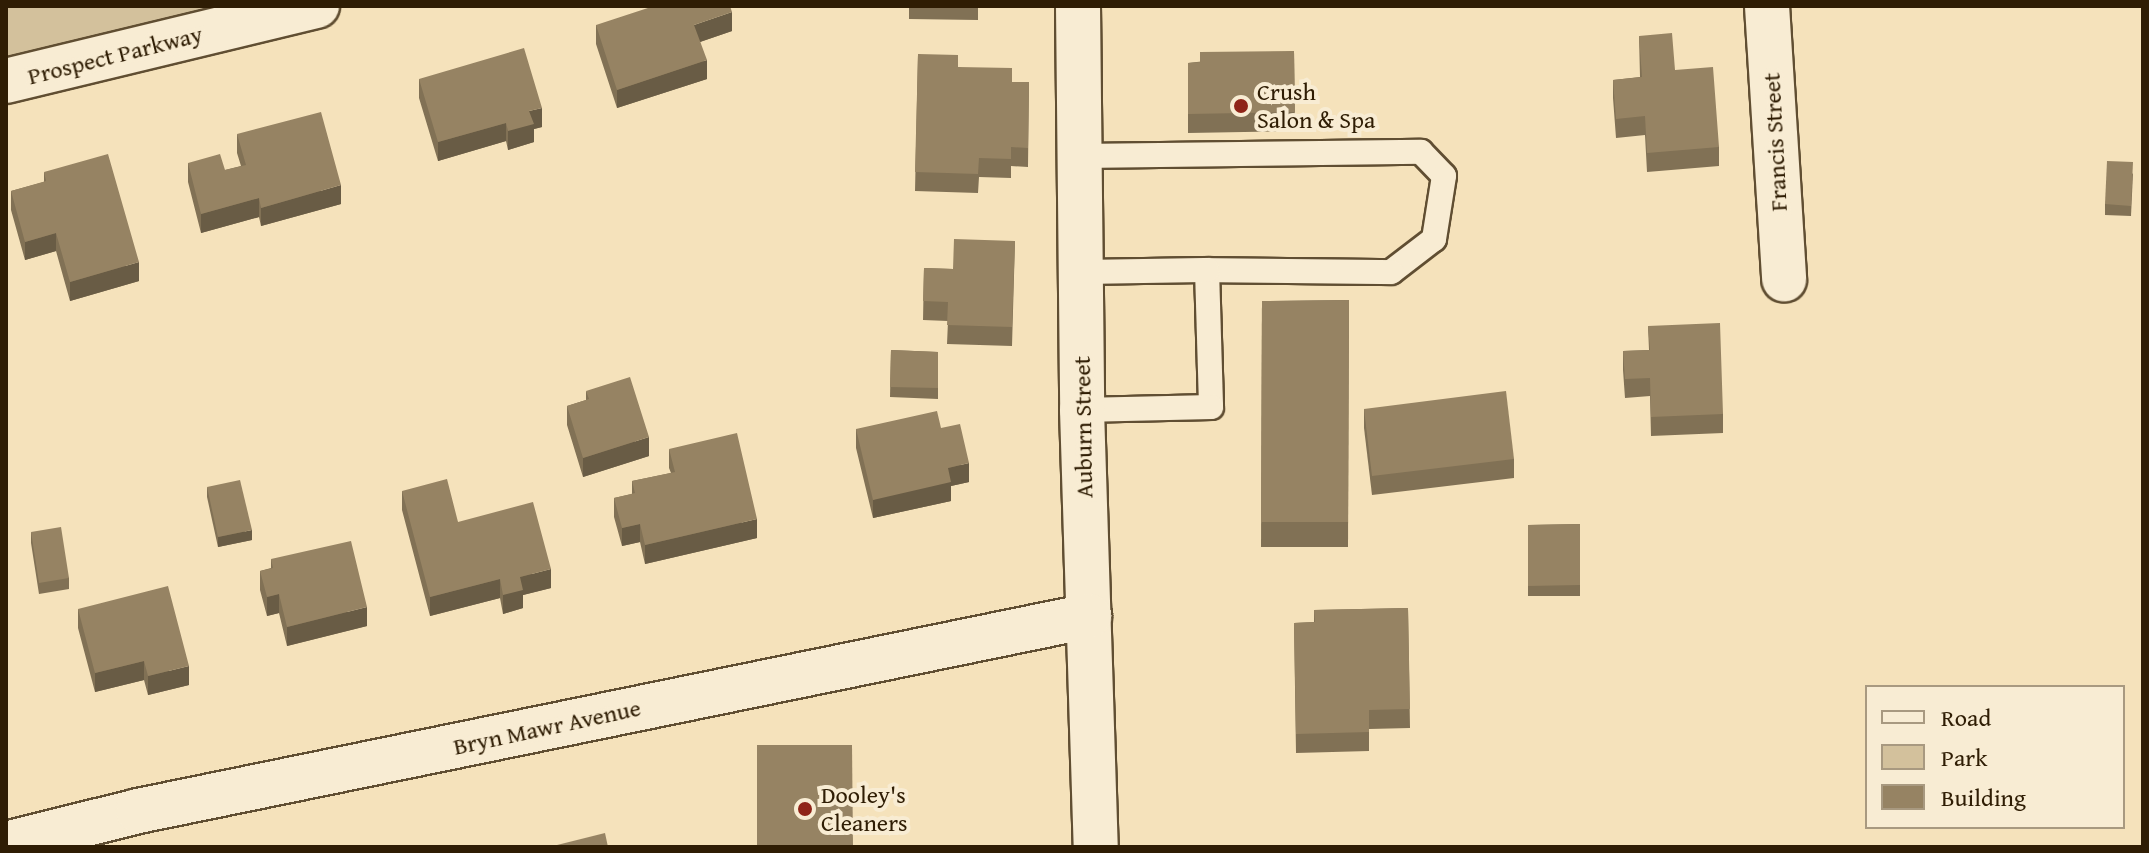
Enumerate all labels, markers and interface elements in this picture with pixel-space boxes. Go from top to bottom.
street label: Prospect Parkway [25,19,205,91]
street label: Francis Street [1757,72,1793,212]
place label: Crush Salon & Spa [1257,78,1375,134]
marker: Crush Salon & Spa [1232,97,1250,115]
street label: Auburn Street [1067,356,1099,498]
legend [1865,685,2125,829]
street label: Bryn Mawr Avenue [451,693,643,761]
text: Road [1941,700,1991,735]
text: Park [1941,740,1987,775]
text: Building [1941,780,2026,815]
place label: Dooley's Cleaners [821,781,908,837]
marker: Dooley's Cleaners [796,800,814,818]

